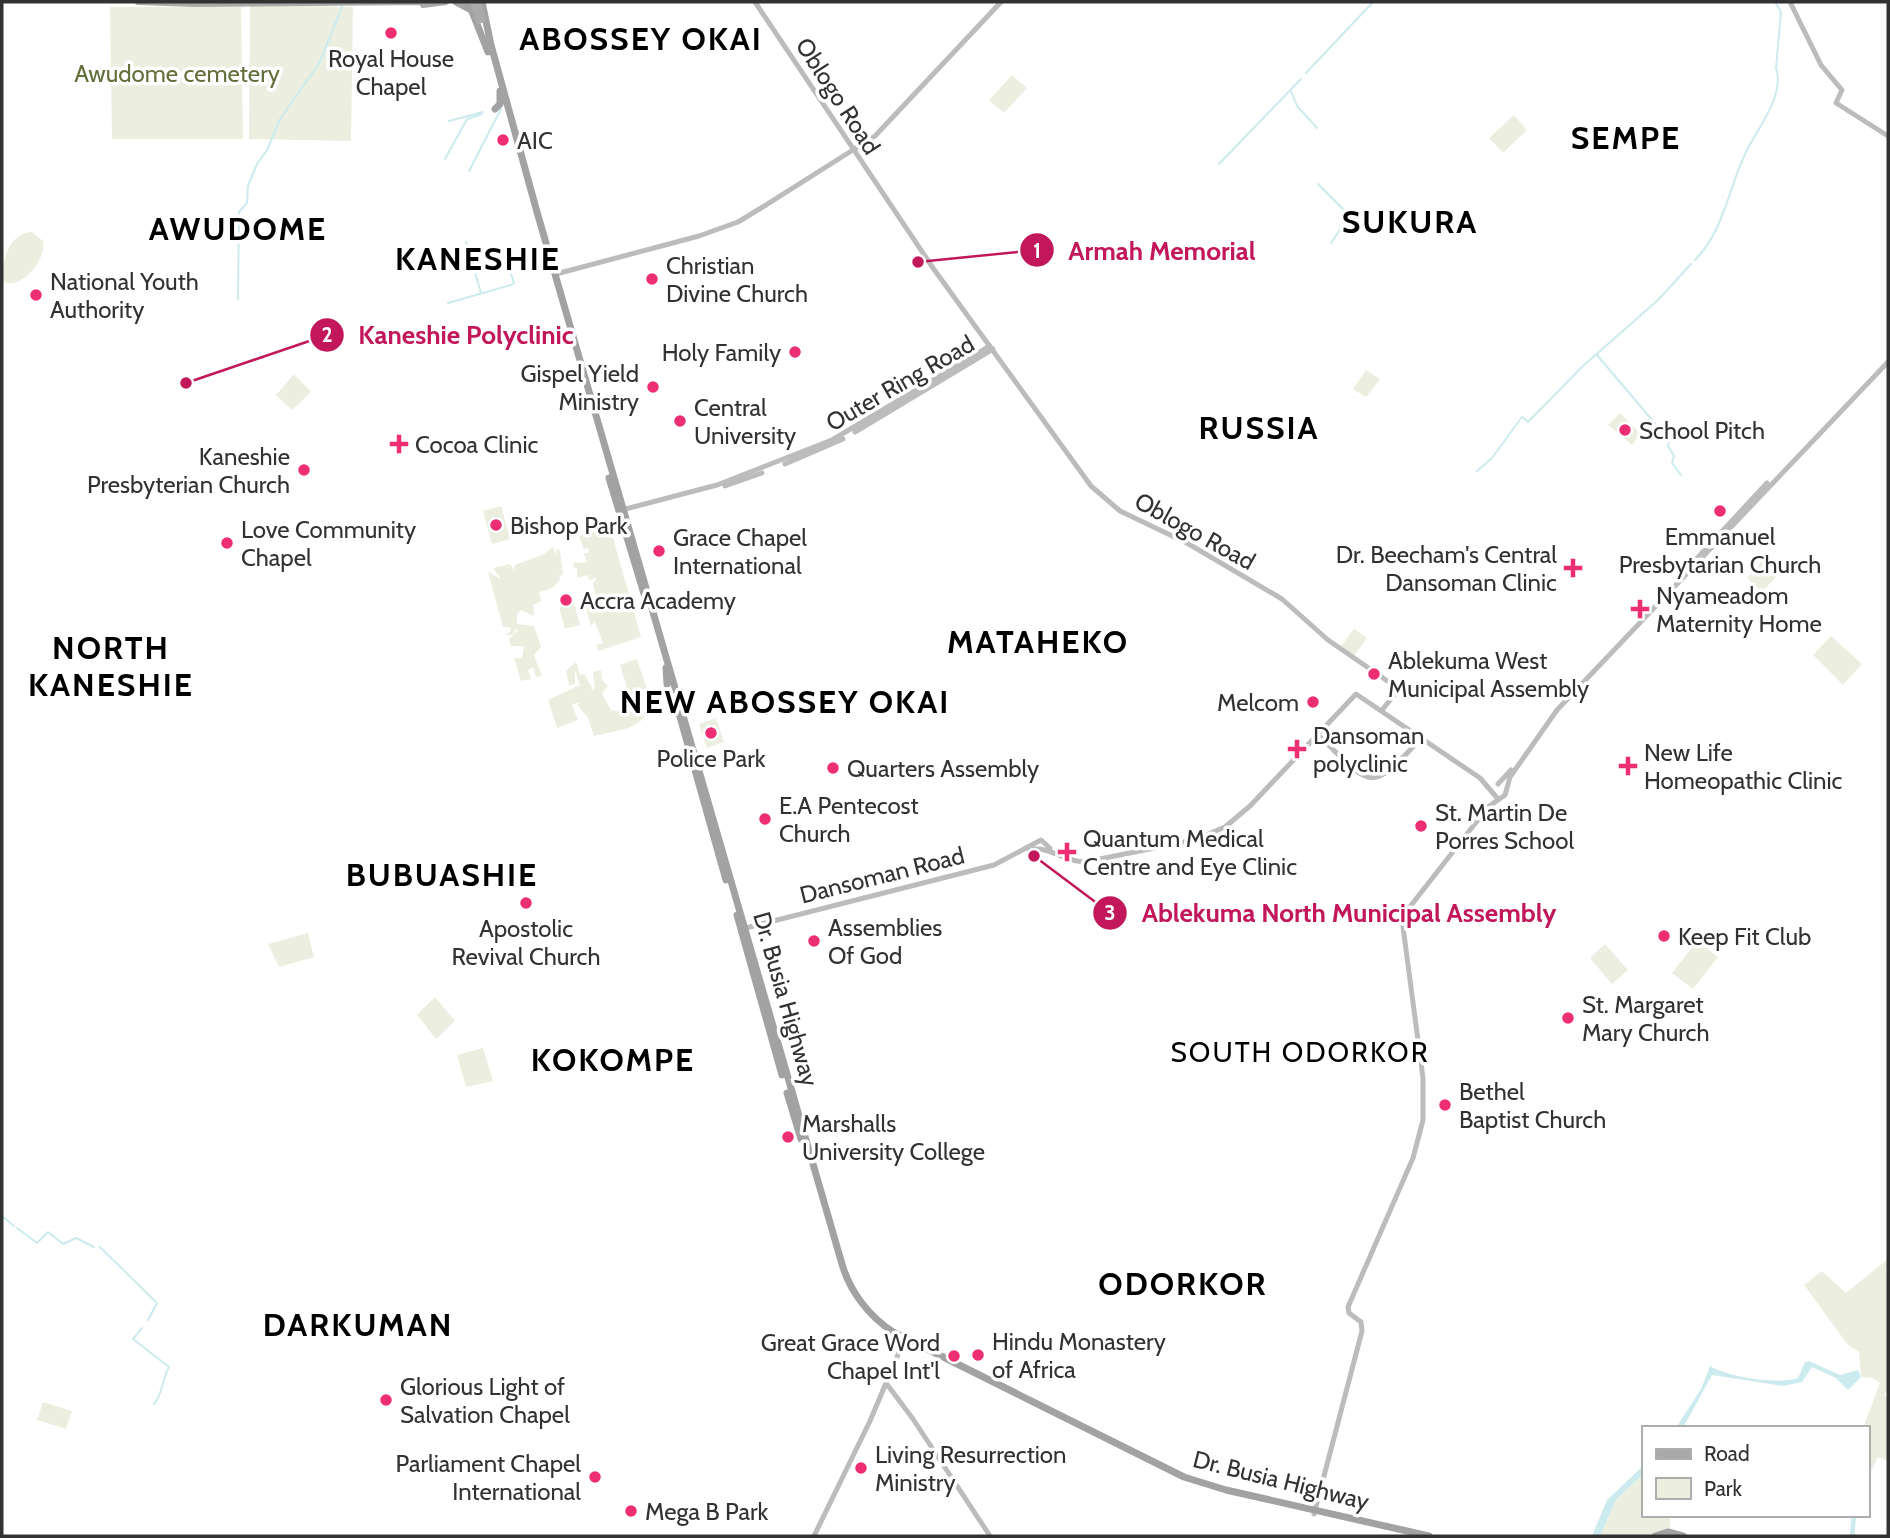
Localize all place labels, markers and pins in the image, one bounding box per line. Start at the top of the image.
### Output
marker: Royal House Chapel [383,25,399,41]
place label: Royal House Chapel [328,44,454,101]
place label: AIC [517,126,553,155]
marker: AIC [495,132,511,148]
callout: Armah Memorial [1020,227,1270,274]
place label: Christian Divine Church [666,251,808,308]
place label: National Youth Authority [50,267,199,324]
marker: Christian Divine Church [644,271,660,287]
marker: National Youth Authority [28,287,44,303]
callout: Kaneshie Polyclinic [310,311,588,358]
place label: Holy Family [662,338,781,367]
marker: Holy Family [787,344,803,360]
place label: Gispel Yield Ministry [521,359,639,416]
marker: Gispel Yield Ministry [645,379,661,395]
place label: Central University [694,393,796,450]
marker: Central University [672,413,688,429]
place label: School Pitch [1639,416,1765,445]
marker: School Pitch [1617,422,1633,438]
place label: Cocoa Clinic [415,430,539,459]
marker: Cocoa Clinic [389,434,409,454]
place label: Kaneshie Presbyterian Church [87,442,290,499]
marker: Kaneshie Presbyterian Church [296,462,312,478]
marker: Emmanuel Presbytarian Church [1712,503,1728,519]
place label: Bishop Park [510,511,628,540]
place label: Love Community Chapel [241,515,416,572]
marker: Bishop Park [488,517,504,533]
place label: Emmanuel Presbytarian Church [1619,522,1821,579]
place label: Grace Chapel International [673,523,807,580]
marker: Love Community Chapel [219,535,235,551]
place label: Dr. Beecham's Central Dansoman Clinic [1336,540,1557,597]
marker: Grace Chapel International [651,543,667,559]
marker: Dr. Beecham's Central Dansoman Clinic [1563,558,1583,578]
place label: Nyameadom Maternity Home [1656,581,1822,638]
place label: Accra Academy [580,586,736,615]
marker: Accra Academy [558,592,574,608]
marker: Nyameadom Maternity Home [1630,599,1650,619]
place label: Ablekuma West Municipal Assembly [1388,646,1589,703]
marker: Ablekuma West Municipal Assembly [1366,666,1382,682]
place label: Melcom [1217,688,1299,717]
marker: Melcom [1305,694,1321,710]
place label: Dansoman polyclinic [1313,721,1424,778]
marker: Police Park [703,725,719,741]
place label: New Life Homeopathic Clinic [1644,738,1843,795]
marker: Dansoman polyclinic [1287,739,1307,759]
place label: Police Park [656,744,766,773]
place label: Quarters Assembly [847,754,1039,783]
marker: New Life Homeopathic Clinic [1618,756,1638,776]
marker: Quarters Assembly [825,760,841,776]
place label: E.A Pentecost Church [779,791,919,848]
place label: St. Martin De Porres School [1435,798,1574,855]
marker: E.A Pentecost Church [757,811,773,827]
marker: St. Martin De Porres School [1413,818,1429,834]
place label: Quantum Medical Centre and Eye Clinic [1083,824,1297,881]
marker: Quantum Medical Centre and Eye Clinic [1057,842,1077,862]
callout: Ablekuma North Municipal Assembly [1093,890,1570,937]
marker: Apostolic Revival Church [518,895,534,911]
place label: Assemblies Of God [828,913,942,970]
place label: Apostolic Revival Church [452,914,600,971]
place label: Keep Fit Club [1678,922,1811,951]
marker: Keep Fit Club [1656,928,1672,944]
marker: Assemblies Of God [806,933,822,949]
place label: St. Margaret Mary Church [1582,990,1710,1047]
marker: St. Margaret Mary Church [1560,1010,1576,1026]
place label: Bethel Baptist Church [1459,1077,1606,1134]
marker: Bethel Baptist Church [1437,1097,1453,1113]
place label: Marshalls University College [802,1109,985,1166]
marker: Marshalls University College [780,1129,796,1145]
place label: Hindu Monastery of Africa [992,1327,1166,1384]
place label: Great Grace Word Chapel Int'l [761,1328,940,1385]
marker: Hindu Monastery of Africa [970,1347,986,1363]
marker: Great Grace Word Chapel Int'l [946,1348,962,1364]
place label: Glorious Light of Salvation Chapel [400,1372,570,1429]
marker: Glorious Light of Salvation Chapel [378,1392,394,1408]
place label: Living Resurrection Ministry [875,1440,1066,1497]
place label: Parliament Chapel International [396,1449,581,1506]
marker: Living Resurrection Ministry [853,1460,869,1476]
marker: Parliament Chapel International [587,1469,603,1485]
place label: Mega B Park [645,1497,769,1526]
marker: Mega B Park [623,1503,639,1519]

